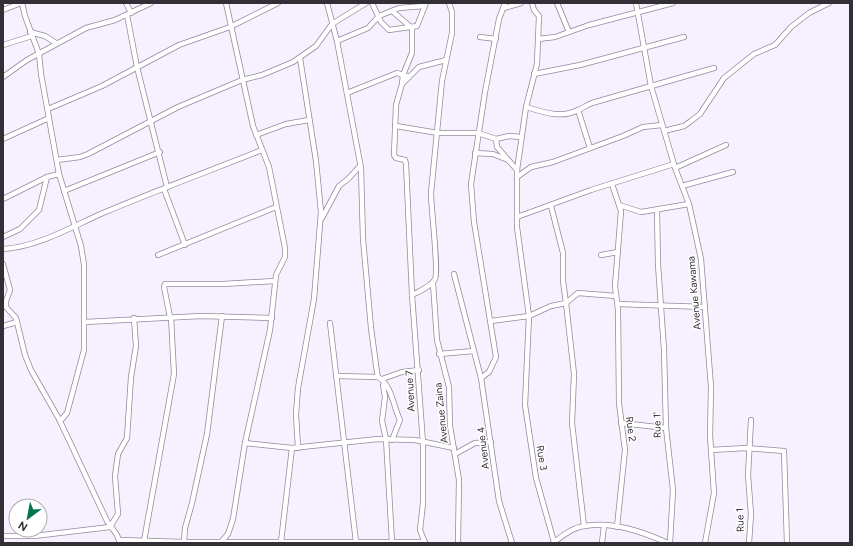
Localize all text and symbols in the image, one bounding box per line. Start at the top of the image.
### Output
street label: Avenue Kawama [684,256,704,330]
street label: Avenue 7 [402,369,418,412]
street label: Avenue Zaina [431,382,451,444]
street label: Rue 1' [650,412,664,438]
street label: Rue 2 [623,416,639,442]
street label: Avenue 4 [474,426,492,470]
street label: Rue 3 [534,445,550,471]
north arrow [8,498,48,538]
street label: Rue 1 [733,508,747,532]
text: N [16,518,30,534]

